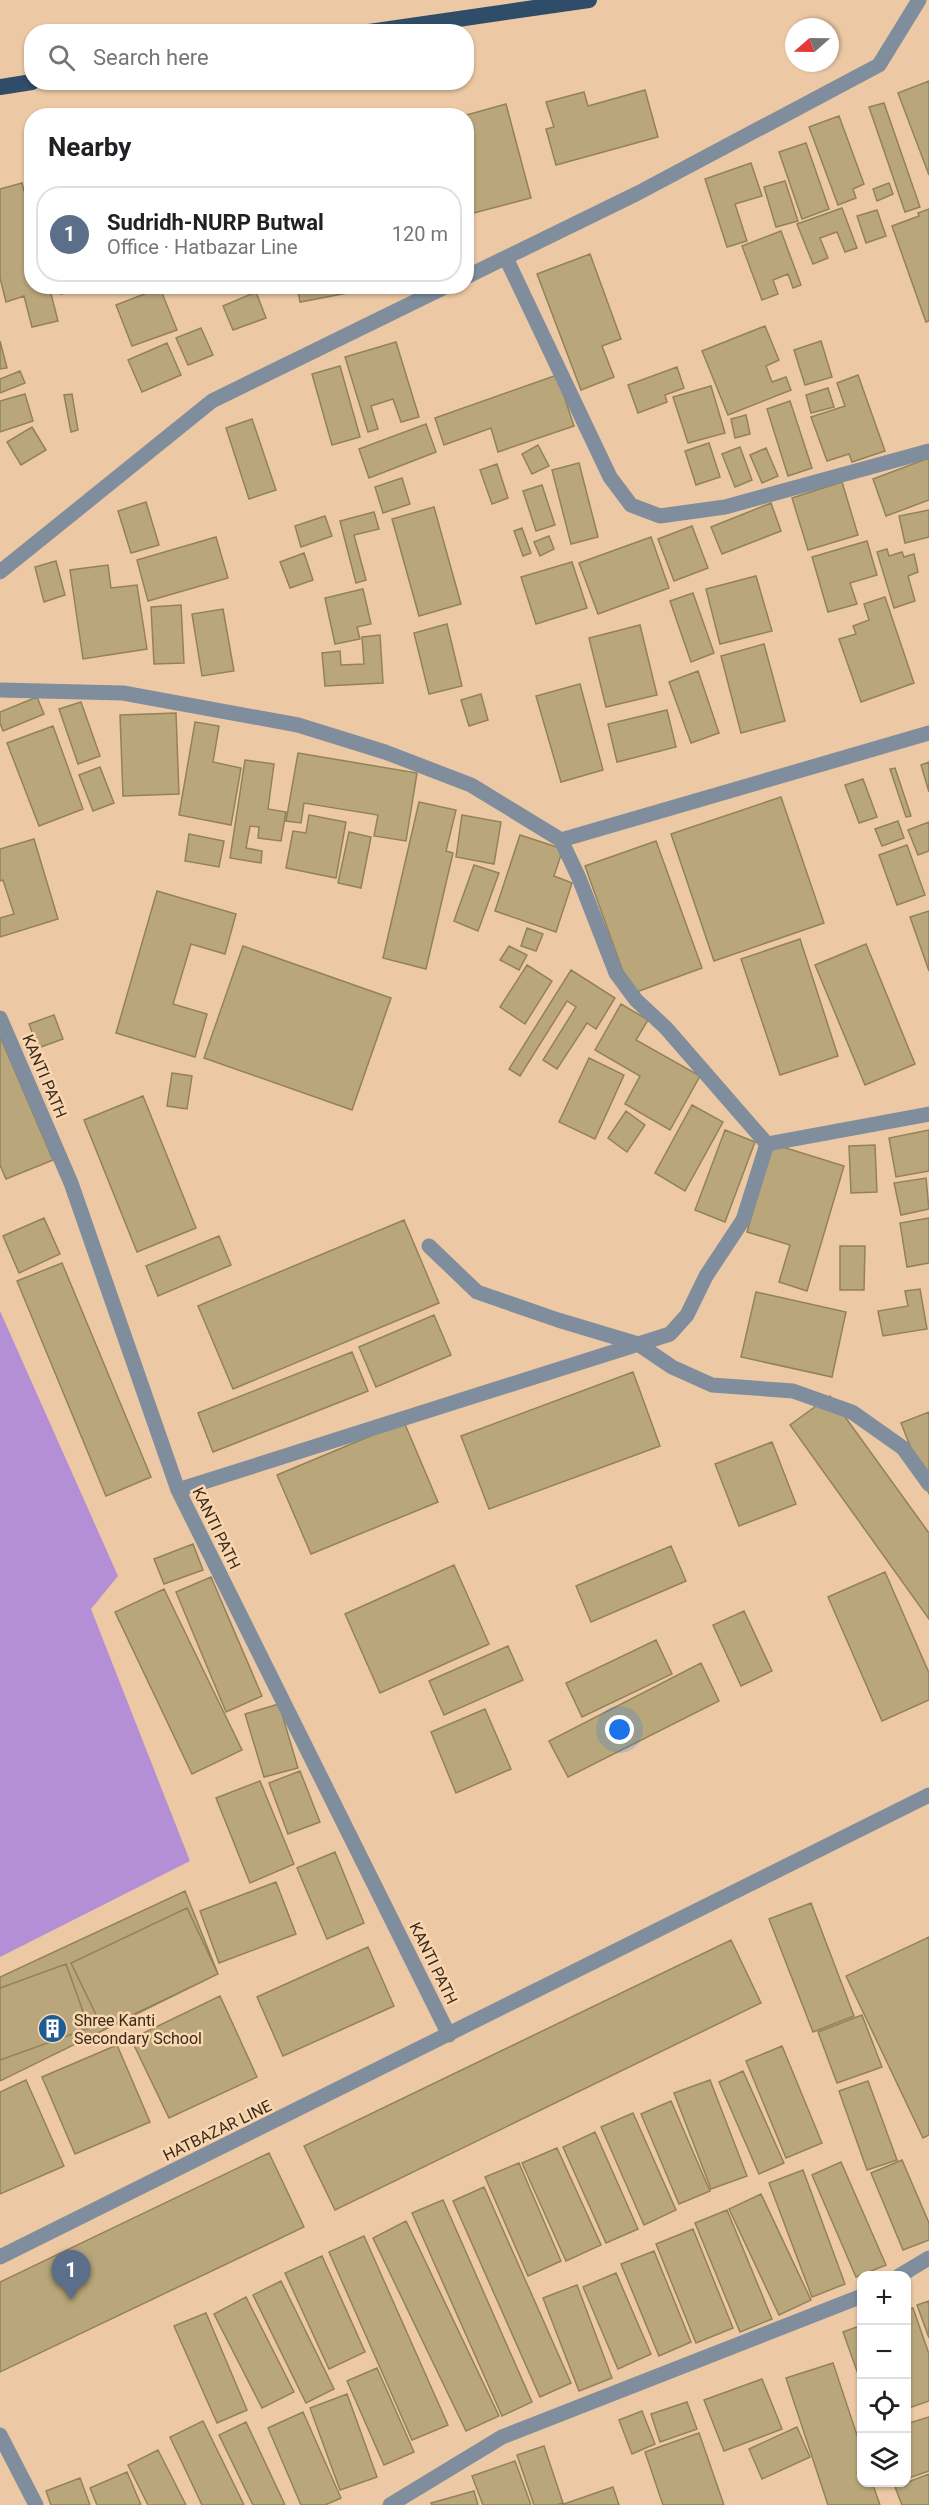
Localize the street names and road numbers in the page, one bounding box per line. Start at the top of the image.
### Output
street label: KANTI PATH [18,1032,71,1121]
street label: KANTI PATH [189,1484,245,1572]
street label: KANTI PATH [406,1919,462,2007]
street label: HATBAZAR LINE [160,2096,275,2165]

